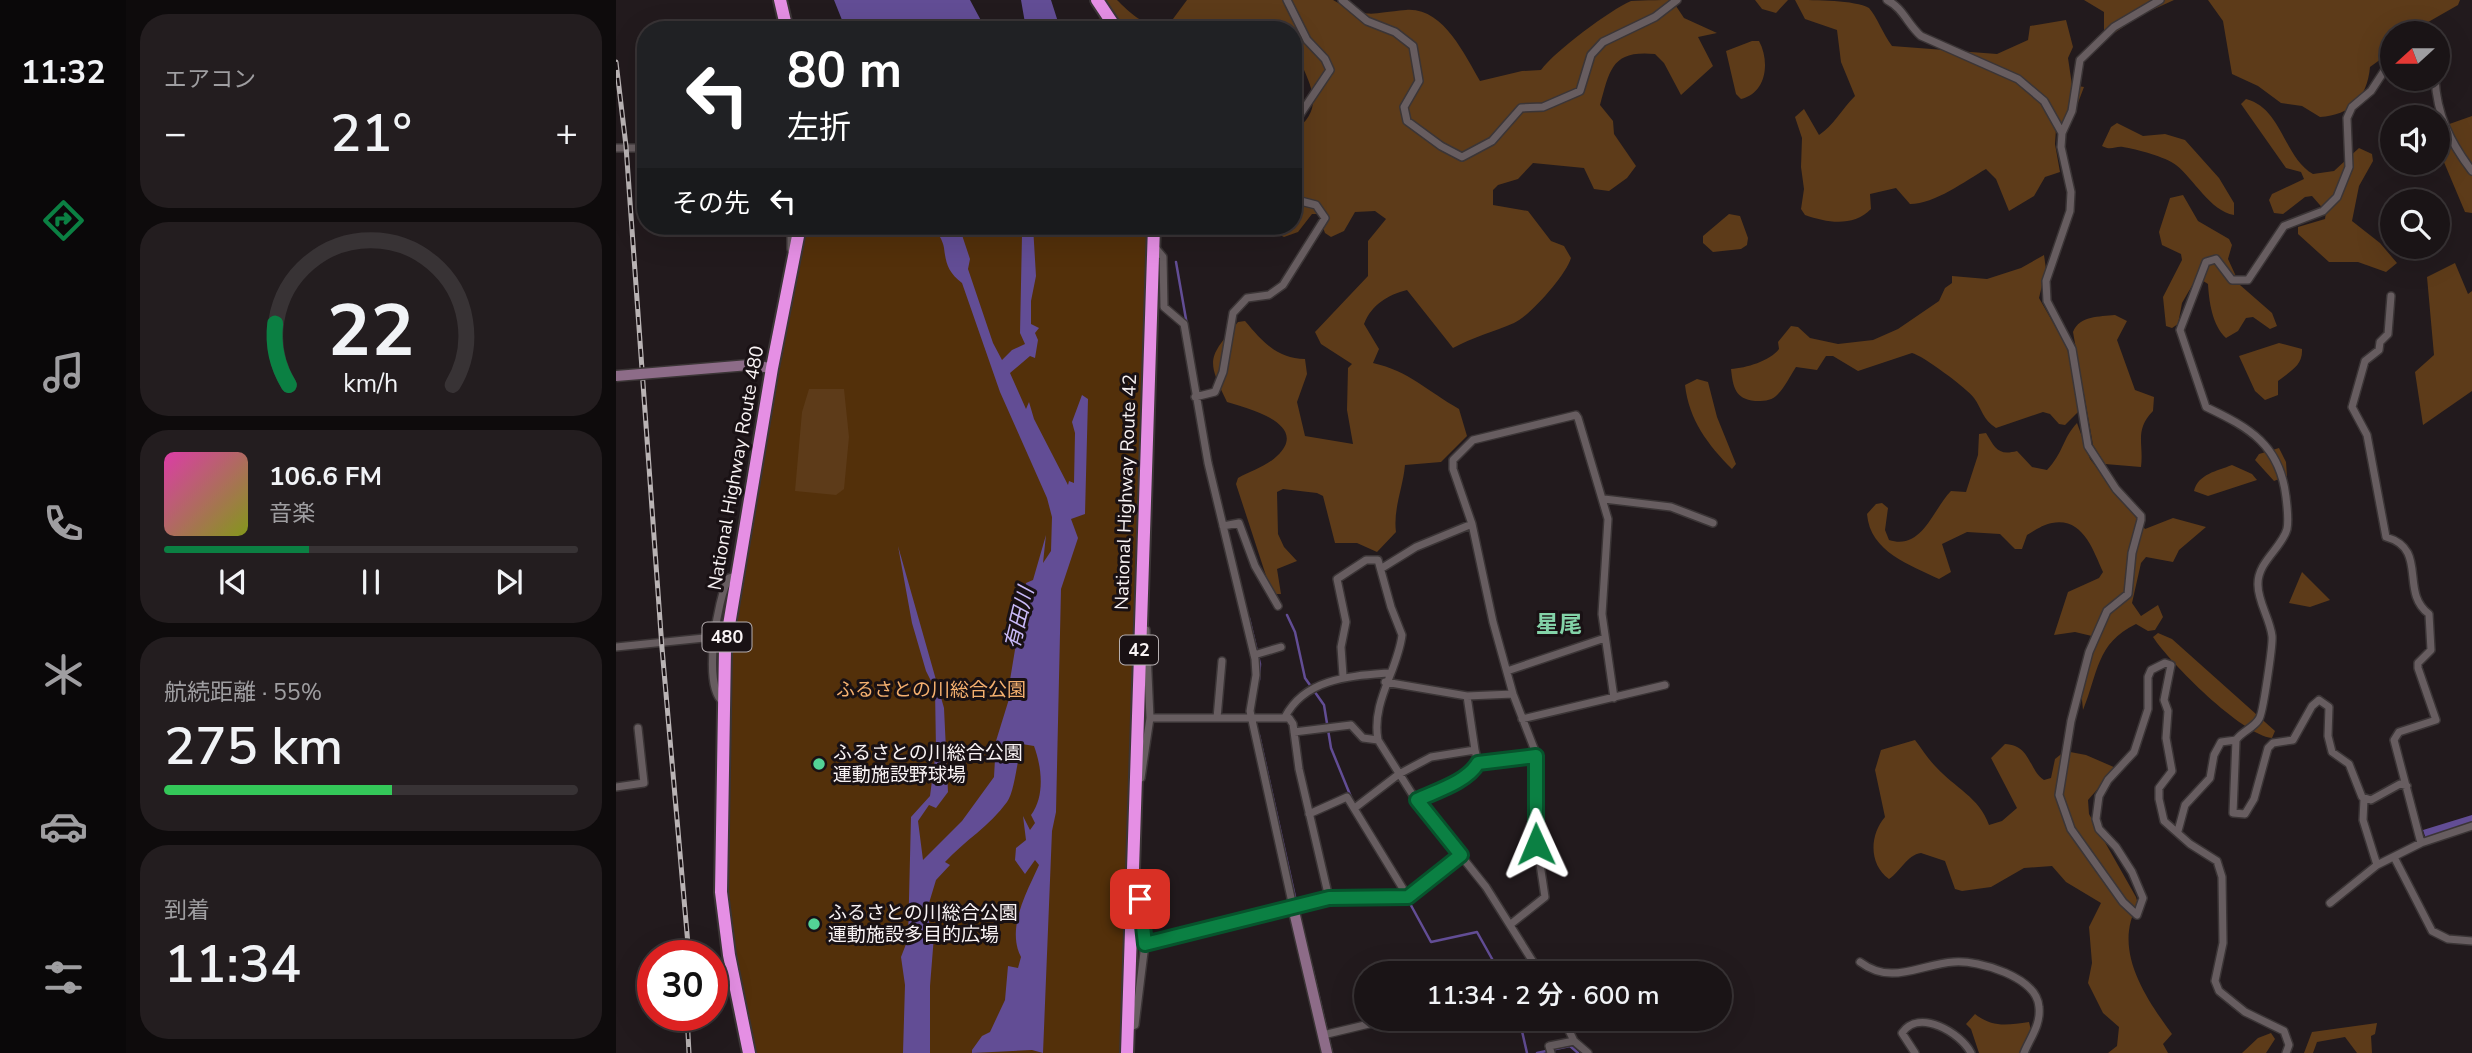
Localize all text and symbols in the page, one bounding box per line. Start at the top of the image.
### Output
north arrow [2380,21,2450,91]
map controls [2380,21,2450,259]
text: 80 m [787,37,902,104]
icon: left [672,49,763,140]
text: 11:32 [21,51,105,94]
text: エアコン [164,64,256,95]
text: 21° [330,98,412,169]
button: sound [2380,105,2450,175]
text: 左折 [787,106,851,149]
text: − [164,108,187,159]
text: + [555,108,578,159]
icon: left [764,182,802,220]
text: その先 [672,186,750,221]
button: search [2380,189,2450,259]
icon: directions [39,196,88,245]
text: 22 [327,281,415,381]
street label: National Highway Route 480 [702,344,770,592]
icon: music [39,348,88,397]
text: km/h [343,366,399,400]
street label: National Highway Route 42 [1109,373,1143,611]
text: 106.6 FM [269,459,382,494]
text: 音楽 [269,498,315,529]
icon: phone [39,499,88,548]
icon: previous [214,563,252,601]
icon: pause [352,563,390,601]
icon: next [490,563,528,601]
water label: 有田川 [998,582,1041,652]
district label: 星尾 [1536,609,1582,640]
road number: 480 [702,622,752,652]
road number: 42 [1120,636,1158,664]
icon: climate [39,650,88,699]
text: 航続距離 · 55% [164,677,322,708]
park label: ふるさとの川総合公園 [836,677,1026,703]
text: 275 km [164,711,343,782]
place label: ふるさとの川総合公園 運動施設野球場 [833,740,1023,788]
marker: ふるさとの川総合公園 運動施設野球場 [811,756,827,772]
icon: car [39,802,88,851]
position arrow [1499,807,1573,881]
pin [1110,869,1170,929]
icon: arrive [1121,880,1159,918]
text: 到着 [164,895,210,926]
place label: ふるさとの川総合公園 運動施設多目的広場 [828,900,1018,948]
marker: ふるさとの川総合公園 運動施設多目的広場 [806,916,822,932]
text: 11:34 [164,929,301,1000]
speed limit sign: 30 [637,940,728,1031]
icon: filters [39,953,88,1002]
text: 11:34 · 2 分 · 600 m [1427,978,1659,1013]

